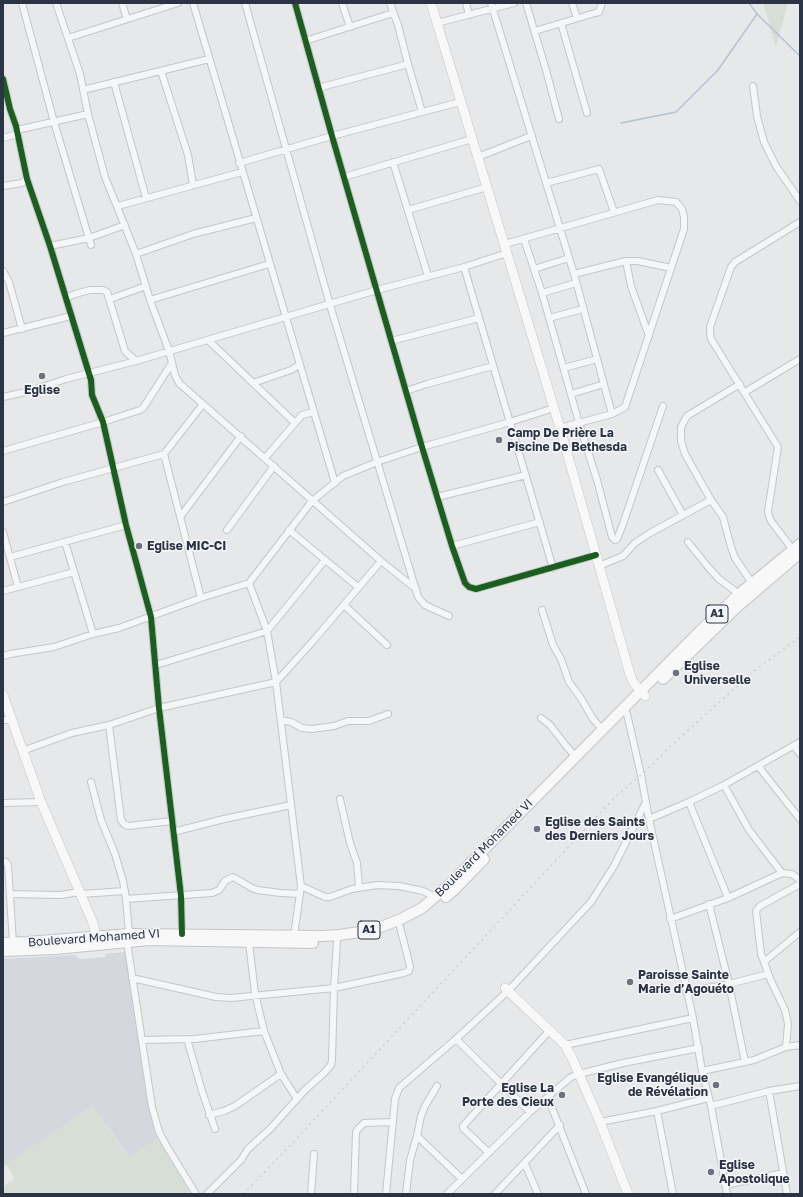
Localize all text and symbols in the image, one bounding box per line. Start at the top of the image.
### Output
marker: Eglise [37,371,47,381]
place label: Eglise [24,383,60,397]
place label: Camp De Prière La Piscine De Bethesda [507,426,627,454]
marker: Camp De Prière La Piscine De Bethesda [494,435,504,445]
place label: Eglise MIC-CI [147,539,226,553]
marker: Eglise MIC-CI [134,541,144,551]
road number: A1 [706,605,728,623]
place label: Eglise Universelle [684,659,751,687]
marker: Eglise Universelle [671,668,681,678]
street label: Boulevard Mohamed VI [432,796,536,900]
place label: Eglise des Saints des Derniers Jours [545,815,654,843]
marker: Eglise des Saints des Derniers Jours [532,824,542,834]
road number: A1 [358,921,380,939]
street label: Boulevard Mohamed VI [27,926,161,950]
place label: Paroisse Sainte Marie d’Agouéto [638,968,734,996]
marker: Paroisse Sainte Marie d’Agouéto [625,977,635,987]
place label: Eglise Evangélique de Révélation [597,1071,708,1099]
marker: Eglise Evangélique de Révélation [711,1080,721,1090]
place label: Eglise La Porte des Cieux [462,1081,554,1109]
marker: Eglise La Porte des Cieux [557,1090,567,1100]
place label: Eglise Apostolique [719,1158,790,1186]
marker: Eglise Apostolique [706,1167,716,1177]

